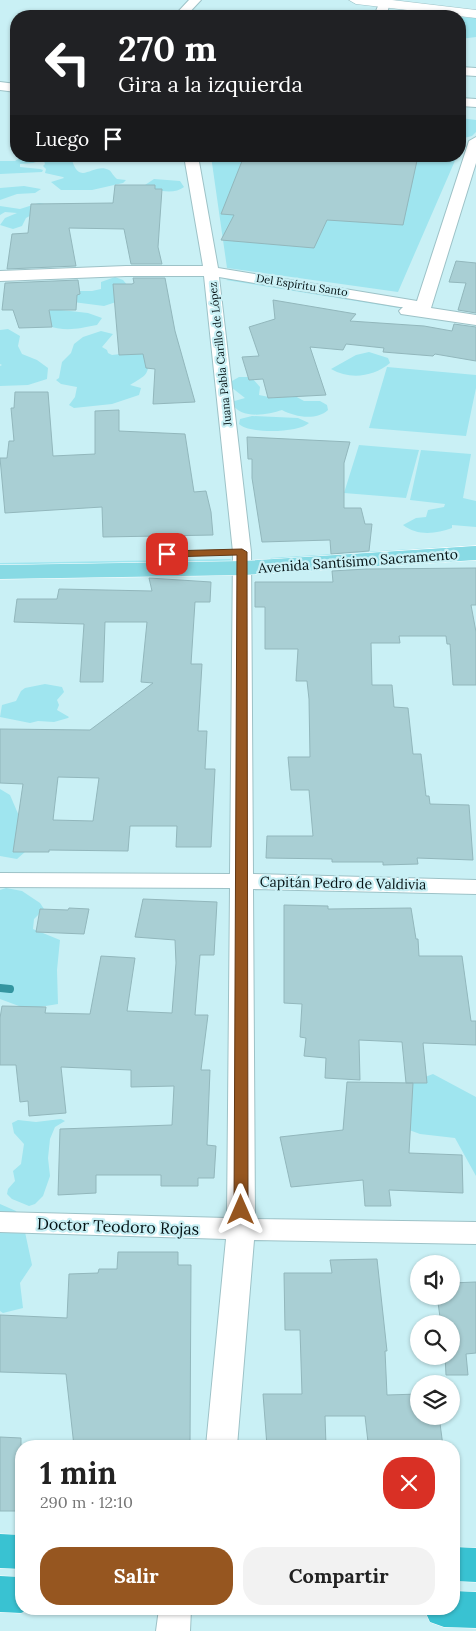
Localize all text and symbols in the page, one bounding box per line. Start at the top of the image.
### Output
text: 270 m [118,26,217,71]
icon: left [35,30,100,95]
text: Gira a la izquierda [118,70,303,98]
icon: arrive [99,125,127,153]
text: Luego [35,127,89,151]
street label: Del Espíritu Santo [255,271,349,299]
street label: Juana Pabla Carillo de López [205,281,235,428]
pin [146,533,188,575]
icon: arrive [153,540,181,568]
street label: Avenida Santísimo Sacramento [256,545,459,577]
street label: Capitán Pedro de Valdivia [260,873,426,893]
position arrow [214,1183,266,1235]
street label: Doctor Teodoro Rojas [37,1213,199,1239]
map controls [410,1255,460,1425]
button: sound [410,1255,460,1305]
button: search [410,1315,460,1365]
button: layers [410,1375,460,1425]
text: 1 min [40,1454,117,1492]
button: close [383,1457,435,1509]
text: 290 m · 12:10 [40,1492,133,1512]
button: Salir [40,1547,233,1605]
button: Compartir [243,1547,435,1605]

